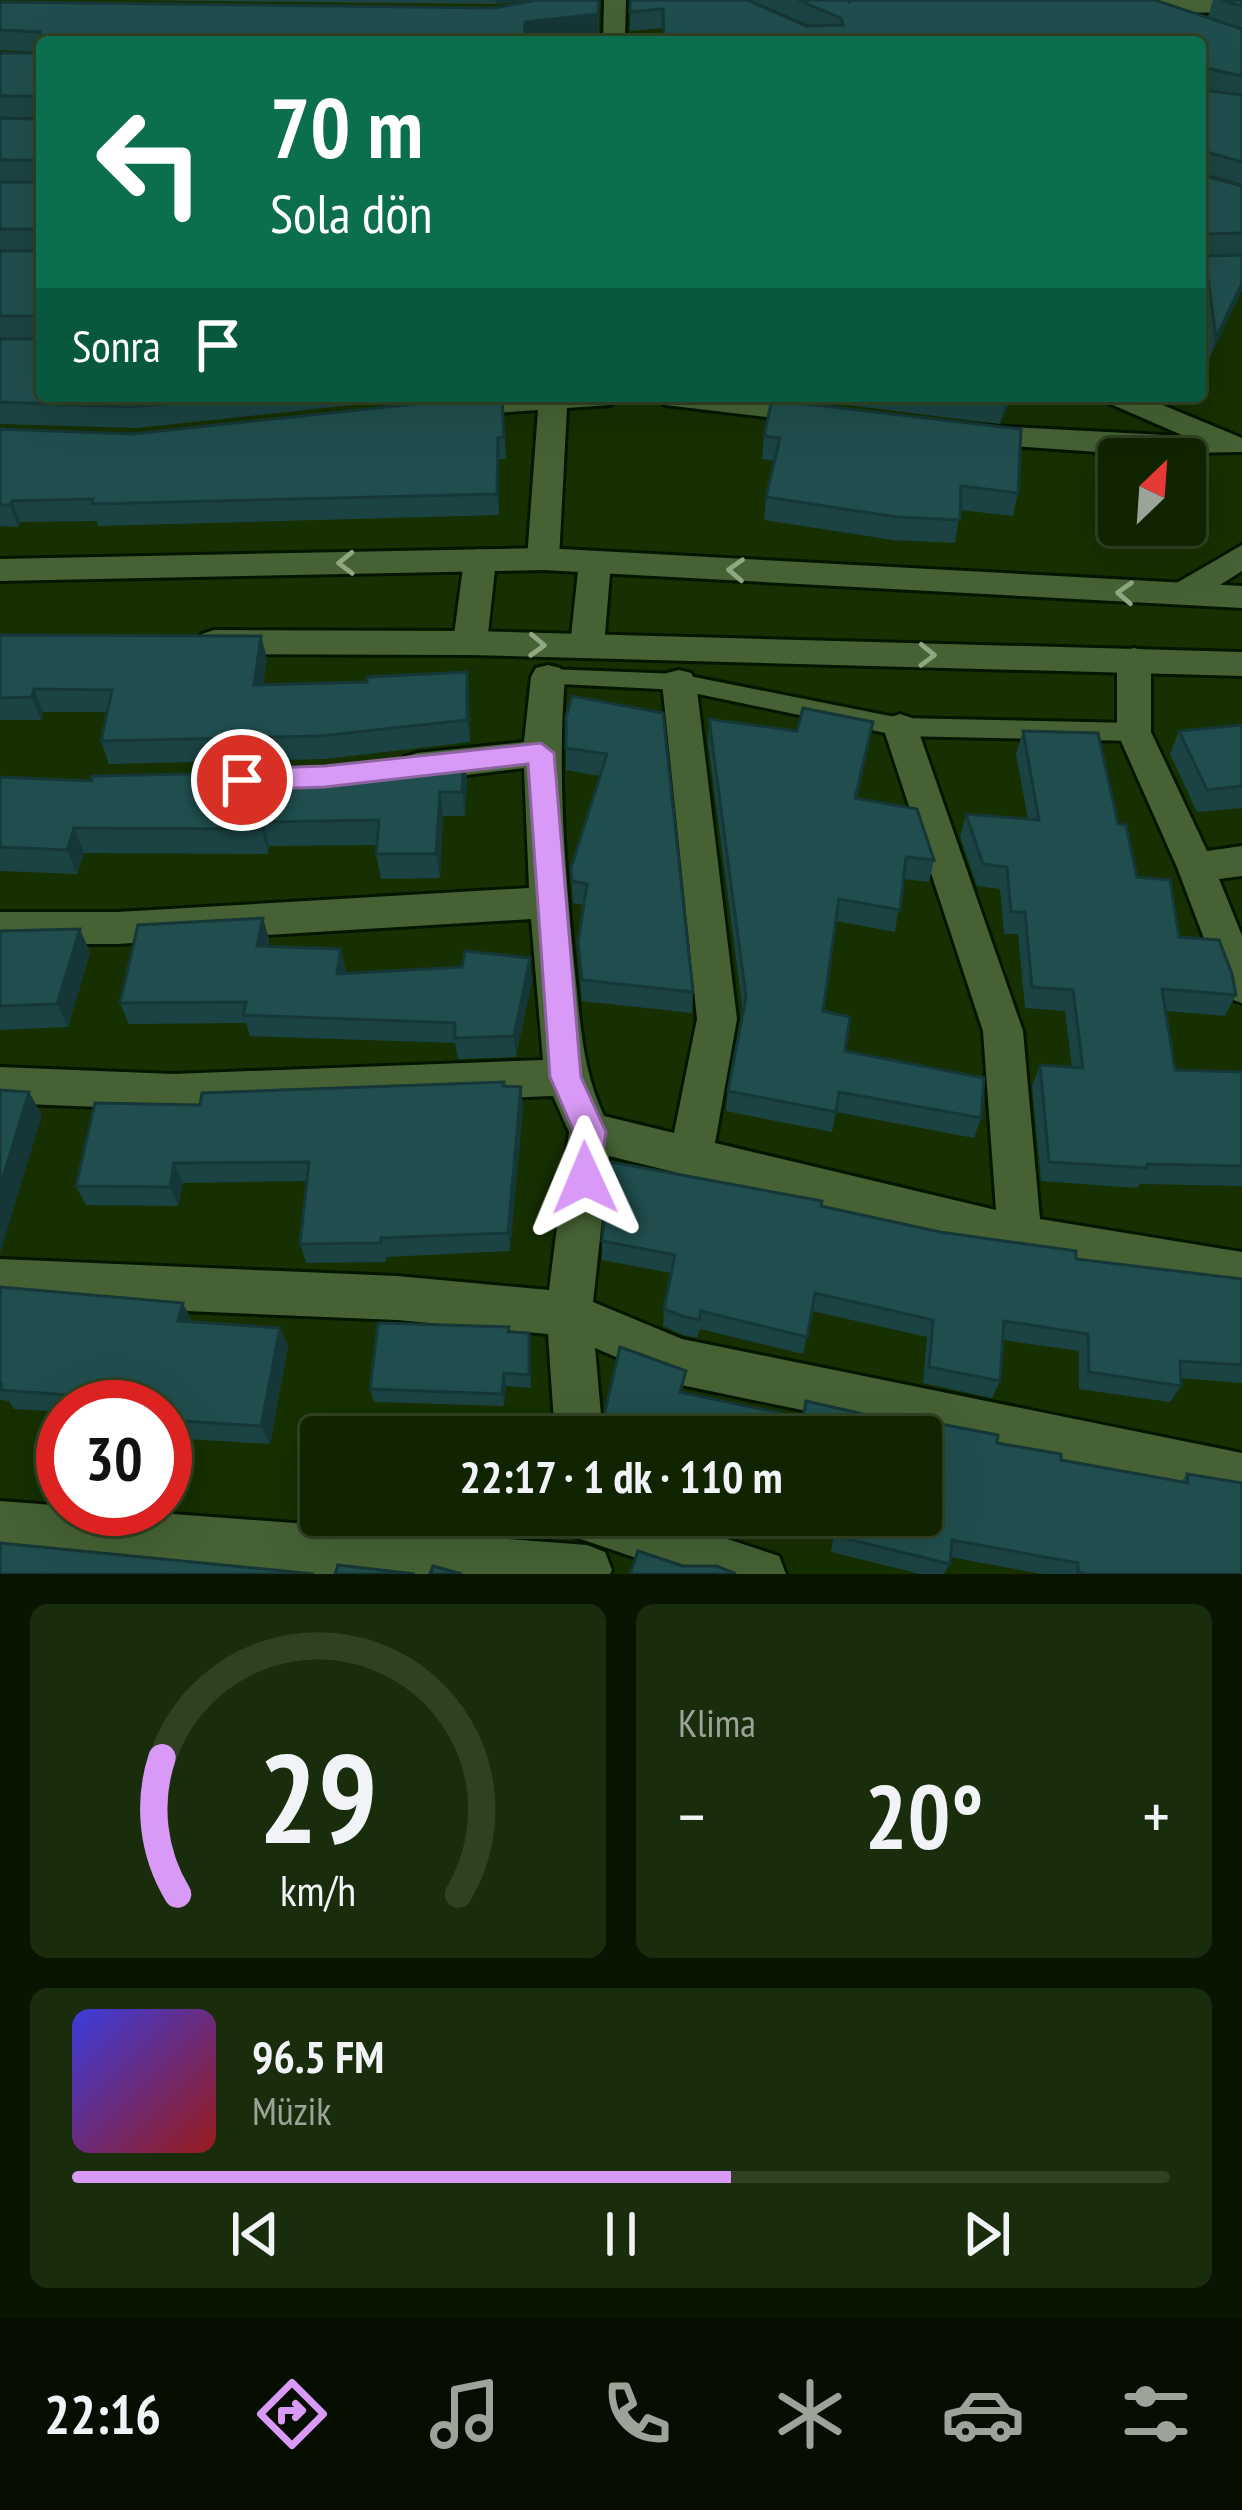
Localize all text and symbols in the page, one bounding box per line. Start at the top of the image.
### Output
text: 70 m [270,72,423,181]
icon: left [72,84,228,240]
text: Sola dön [270,178,433,248]
icon: arrive [185,312,251,378]
text: Sonra [72,316,161,374]
north arrow [1098,438,1206,546]
map controls [1098,438,1206,546]
one-way arrow [336,549,355,575]
one-way arrow [726,557,745,583]
one-way arrow [1115,580,1134,606]
one-way arrow [528,631,547,657]
one-way arrow [918,641,937,667]
pin [191,729,293,831]
icon: arrive [209,747,275,813]
position arrow [522,1115,648,1241]
speed limit sign: 30 [36,1380,192,1536]
text: 22:17 · 1 dk · 110 m [459,1447,783,1505]
text: Klima [678,1697,756,1748]
text: 29 [258,1716,378,1877]
text: 20° [865,1757,983,1874]
text: − [678,1773,705,1858]
text: + [1143,1773,1170,1858]
text: km/h [280,1862,356,1918]
text: 96.5 FM [252,2027,384,2085]
text: Müzik [252,2085,331,2136]
icon: previous [222,2201,288,2267]
icon: pause [588,2201,654,2267]
icon: next [954,2201,1020,2267]
icon: directions [250,2372,334,2456]
icon: music [423,2372,507,2456]
icon: phone [595,2372,679,2456]
icon: climate [768,2372,852,2456]
icon: car [941,2372,1025,2456]
icon: filters [1114,2372,1198,2456]
text: 22:16 [44,2379,161,2449]

